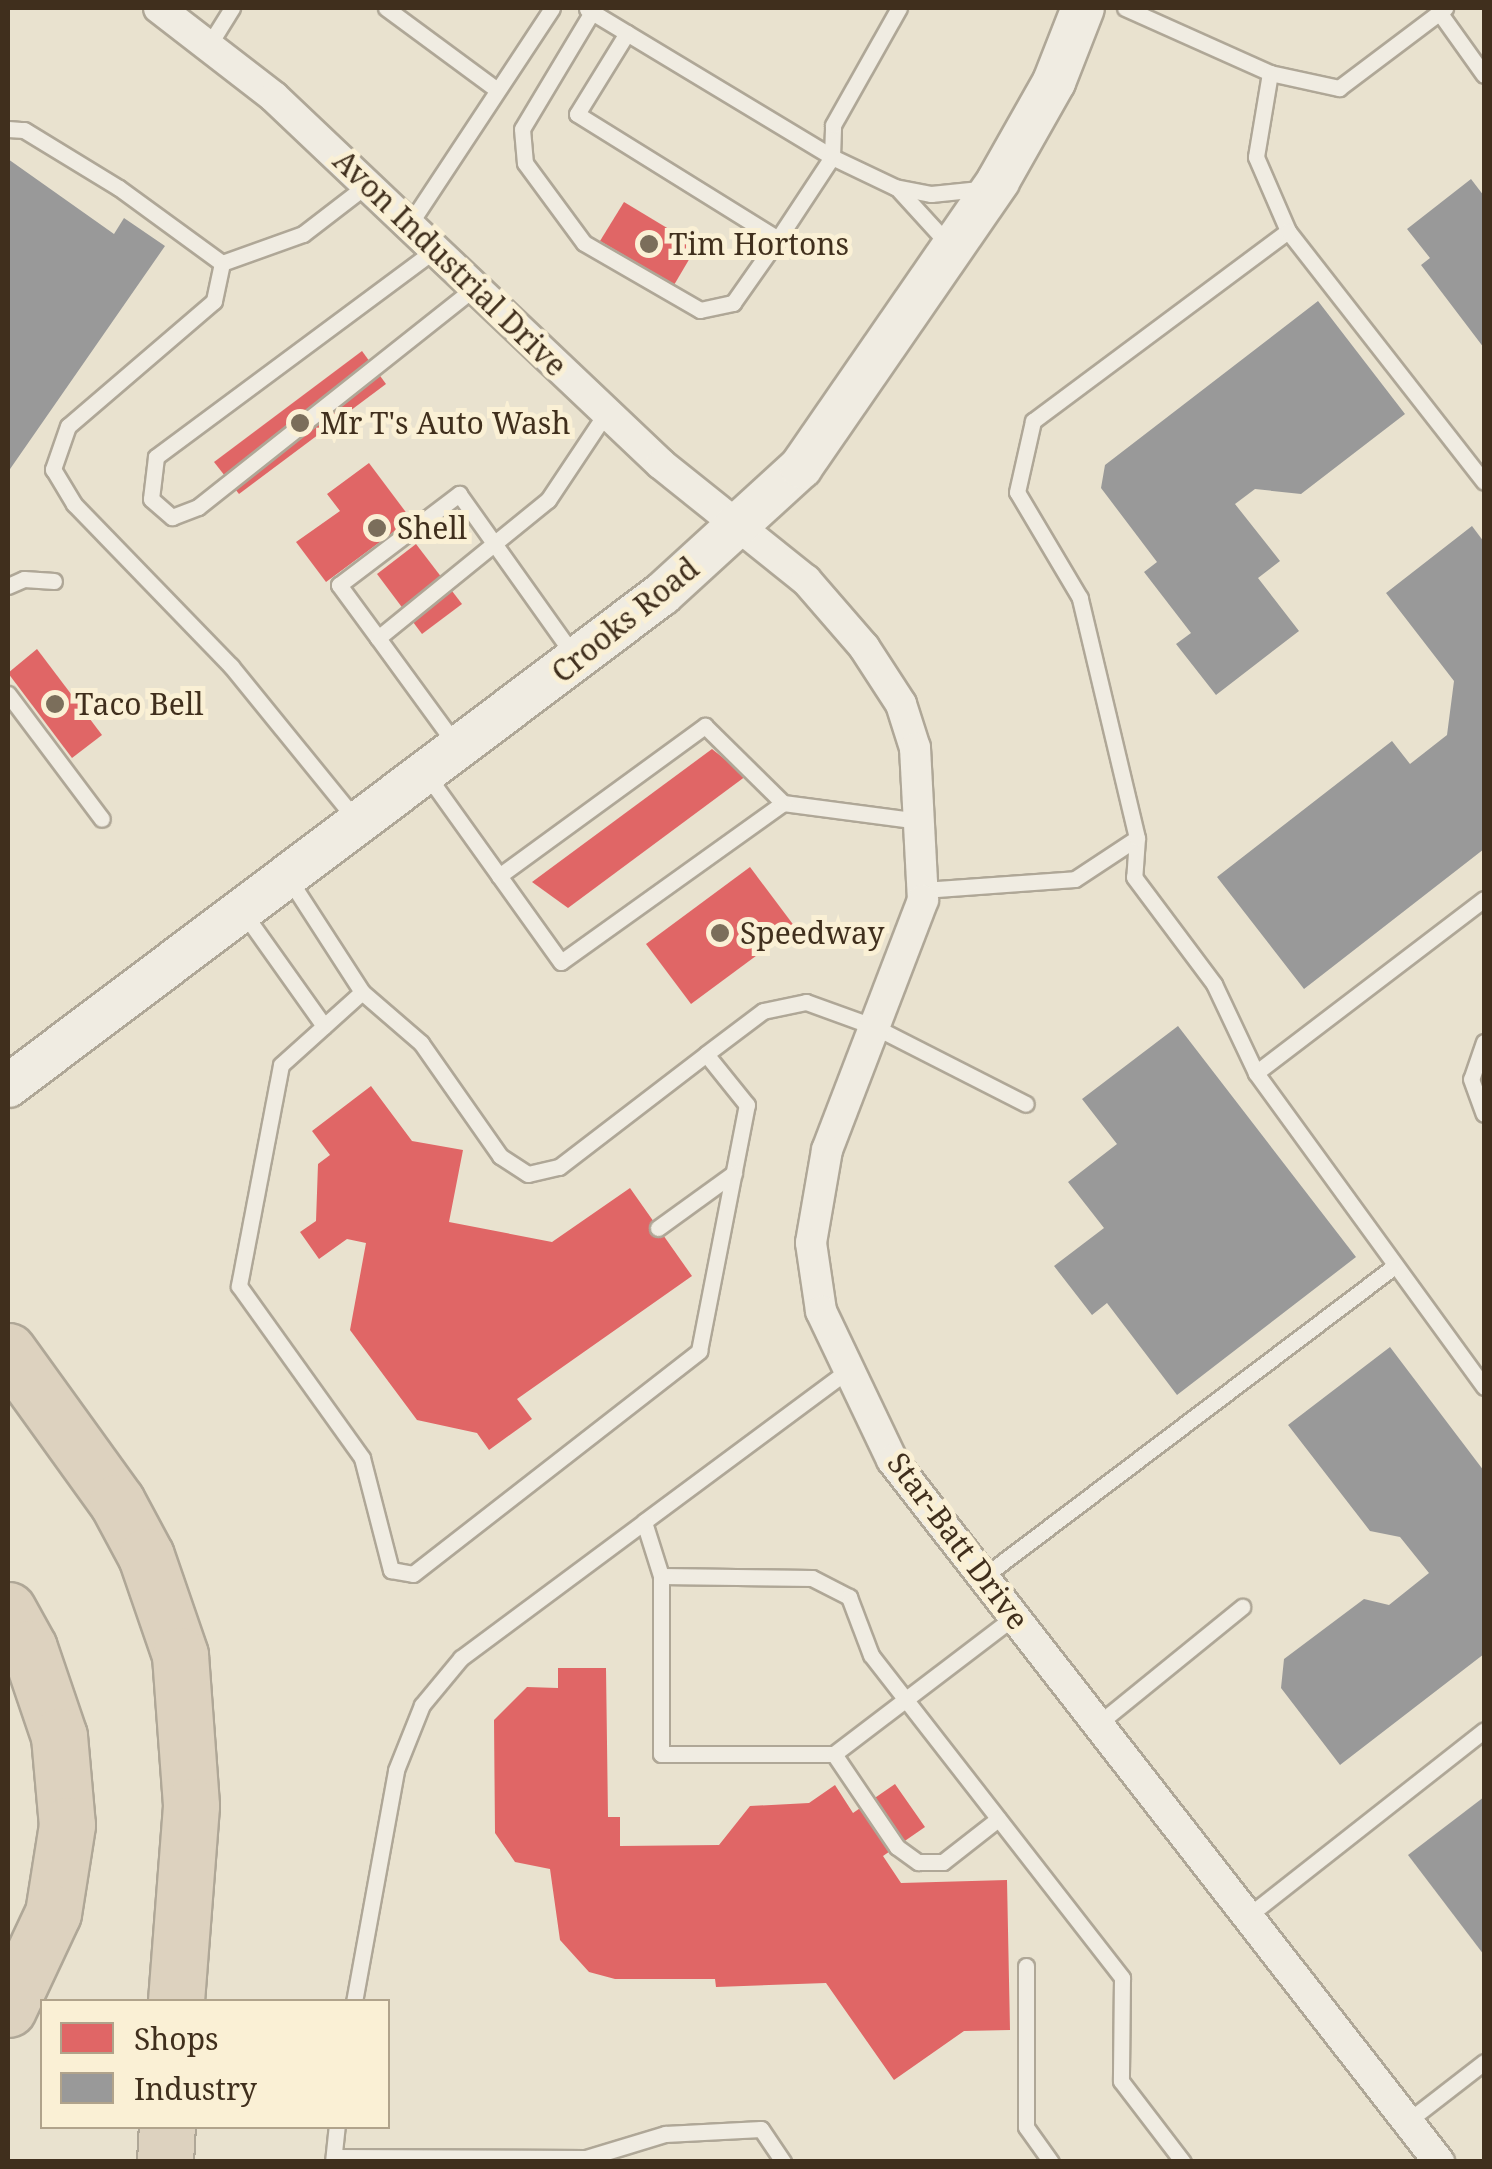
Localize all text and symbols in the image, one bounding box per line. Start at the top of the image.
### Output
street label: Avon Industrial Drive [326,142,574,384]
place label: Tim Hortons [669,226,849,262]
marker: Tim Hortons [638,233,660,255]
place label: Mr T's Auto Wash [320,405,570,441]
marker: Mr T's Auto Wash [289,412,311,434]
place label: Shell [397,510,467,546]
marker: Shell [366,517,388,539]
street label: Crooks Road [544,550,706,690]
place label: Taco Bell [75,686,204,722]
marker: Taco Bell [44,693,66,715]
place label: Speedway [740,915,884,951]
marker: Speedway [709,922,731,944]
street label: Star-Batt Drive [880,1446,1036,1636]
legend [40,1999,390,2129]
text: Shops [134,2018,219,2059]
text: Industry [134,2068,257,2109]

